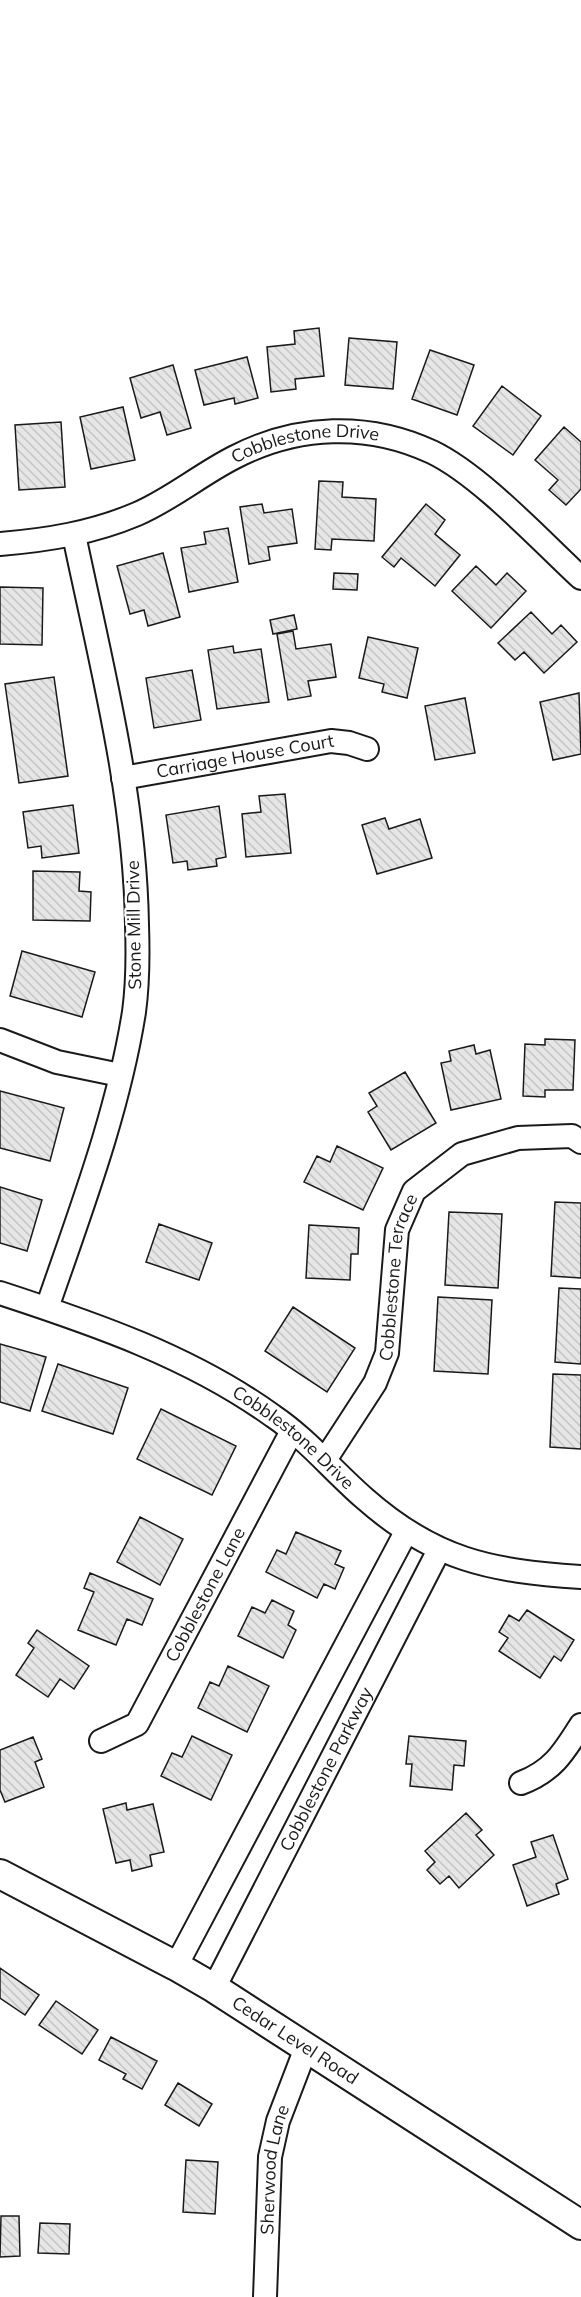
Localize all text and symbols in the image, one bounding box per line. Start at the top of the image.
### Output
street label: Cobblestone Drive [227,419,381,468]
street label: Carriage House Court [154,729,336,783]
street label: Stone Mill Drive [121,860,146,990]
street label: Cobblestone Terrace [373,1190,422,1365]
street label: Cobblestone Drive [228,1380,359,1494]
street label: Cobblestone Lane [160,1523,250,1666]
street label: Cobblestone Parkway [274,1683,378,1855]
street label: Cedar Level Road [228,1991,363,2089]
street label: Sherwood Lane [255,2101,294,2235]

